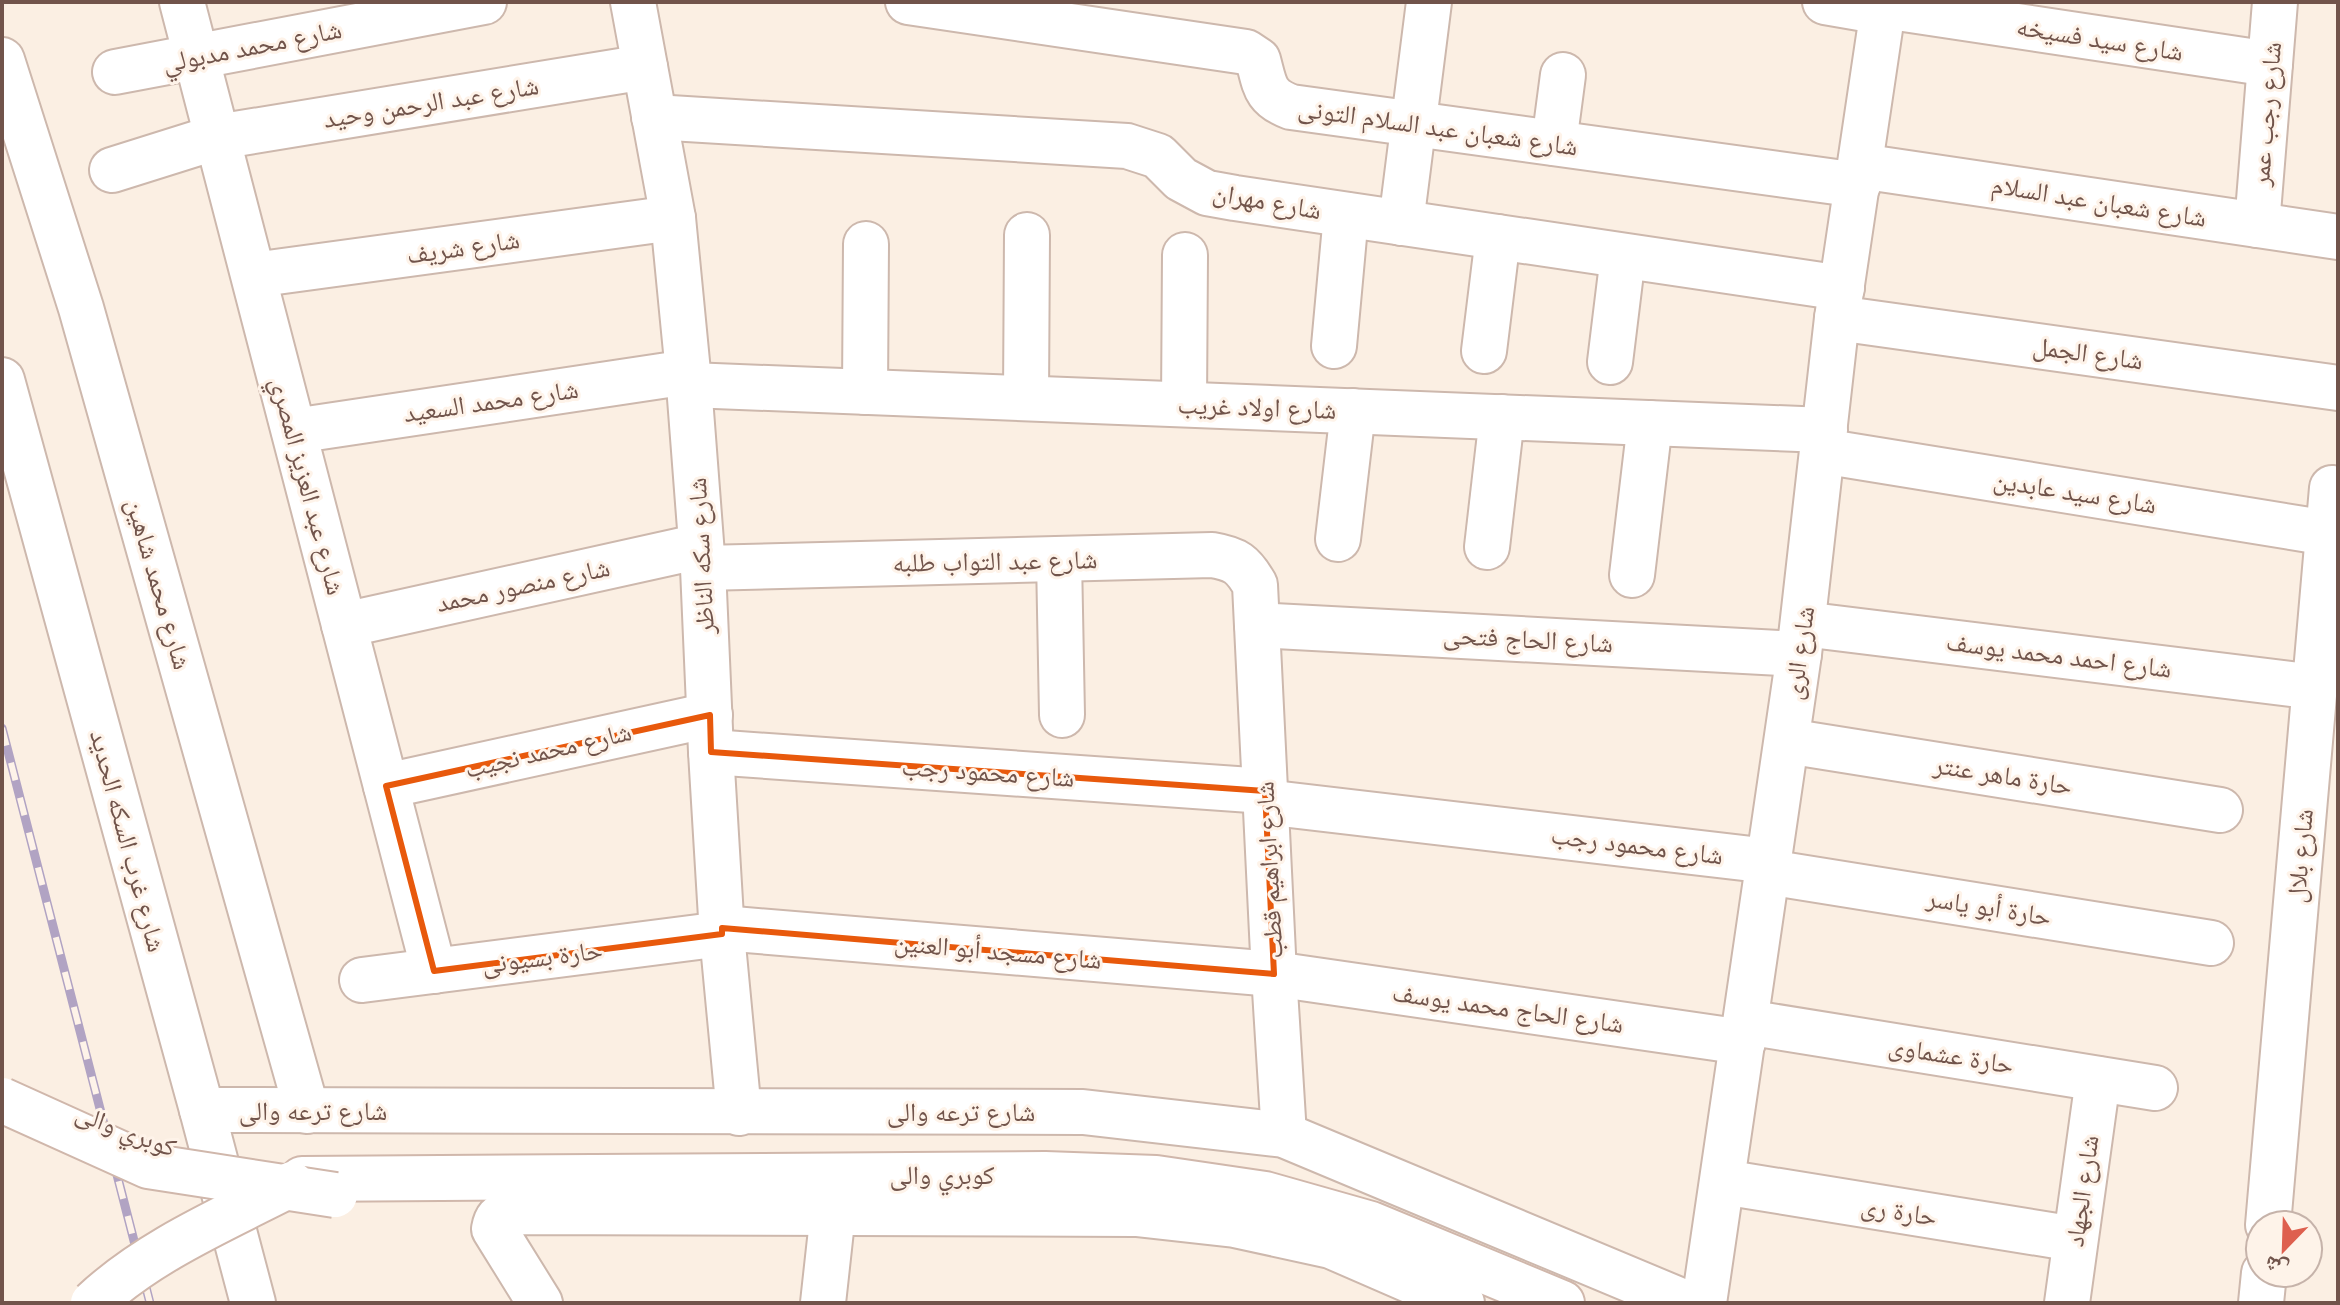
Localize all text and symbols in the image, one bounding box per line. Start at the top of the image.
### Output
street label: شارع سيد فسيخه [2014,11,2185,68]
street label: شارع محمد مدبولي [160,14,345,84]
street label: شارع رجب عمر [2245,41,2288,189]
street label: شارع عبد الرحمن وحيد [321,70,541,135]
street label: شارع شعبان عبد السلام التونى [1296,93,1580,164]
street label: شارع شعبان عبد السلام [1989,169,2209,236]
street label: شارع مهران [1210,177,1324,226]
street label: شارع شريف [405,224,522,271]
street label: شارع الجمل [2031,330,2145,377]
street label: شارع عبد العزيز المصري [259,374,351,600]
street label: شارع محمد السعيد [402,374,581,429]
street label: شارع اولاد غريب [1177,389,1337,426]
street label: شارع سيد عابدين [1991,464,2159,521]
street label: شارع سكه الناظر [682,477,721,636]
street label: شارع محمد شاهين [119,495,198,673]
street label: شارع عبد التواب طلبه [892,544,1098,579]
street label: شارع منصور محمد [433,552,613,619]
street label: شارع الرى [1778,604,1821,702]
street label: شارع الحاج فتحى [1442,620,1614,659]
street label: شارع احمد محمد يوسف [1945,626,2173,685]
street label: شارع محمد نجيب [462,716,634,785]
street label: شارع غرب السكه الحديد [83,727,172,955]
street label: حارة ماهر عنتر [1931,749,2074,801]
street label: شارع محمود رجب [900,751,1076,794]
street label: شارع ابراهيم قطب [1249,780,1291,959]
street label: شارع بلال [2281,808,2320,904]
street label: شارع محمود رجب [1549,820,1725,871]
street label: حارة أبو ياسر [1924,882,2053,932]
street label: شارع مسجد أبو العنين [893,926,1103,976]
street label: حارة بسيونى [480,935,604,980]
street label: شارع الحاج محمد يوسف [1390,977,1626,1040]
street label: حارة عشماوى [1886,1030,2016,1081]
street label: شارع ترعه والى [239,1096,387,1127]
street label: كوبري والى [70,1097,181,1168]
street label: شارع ترعه والى [887,1097,1035,1128]
street label: شارع الجهاد [2059,1133,2106,1249]
street label: كوبري والى [889,1160,995,1196]
street label: حارة رى [1859,1190,1939,1233]
north arrow [2244,1209,2324,1289]
text: ش [2260,1250,2292,1284]

